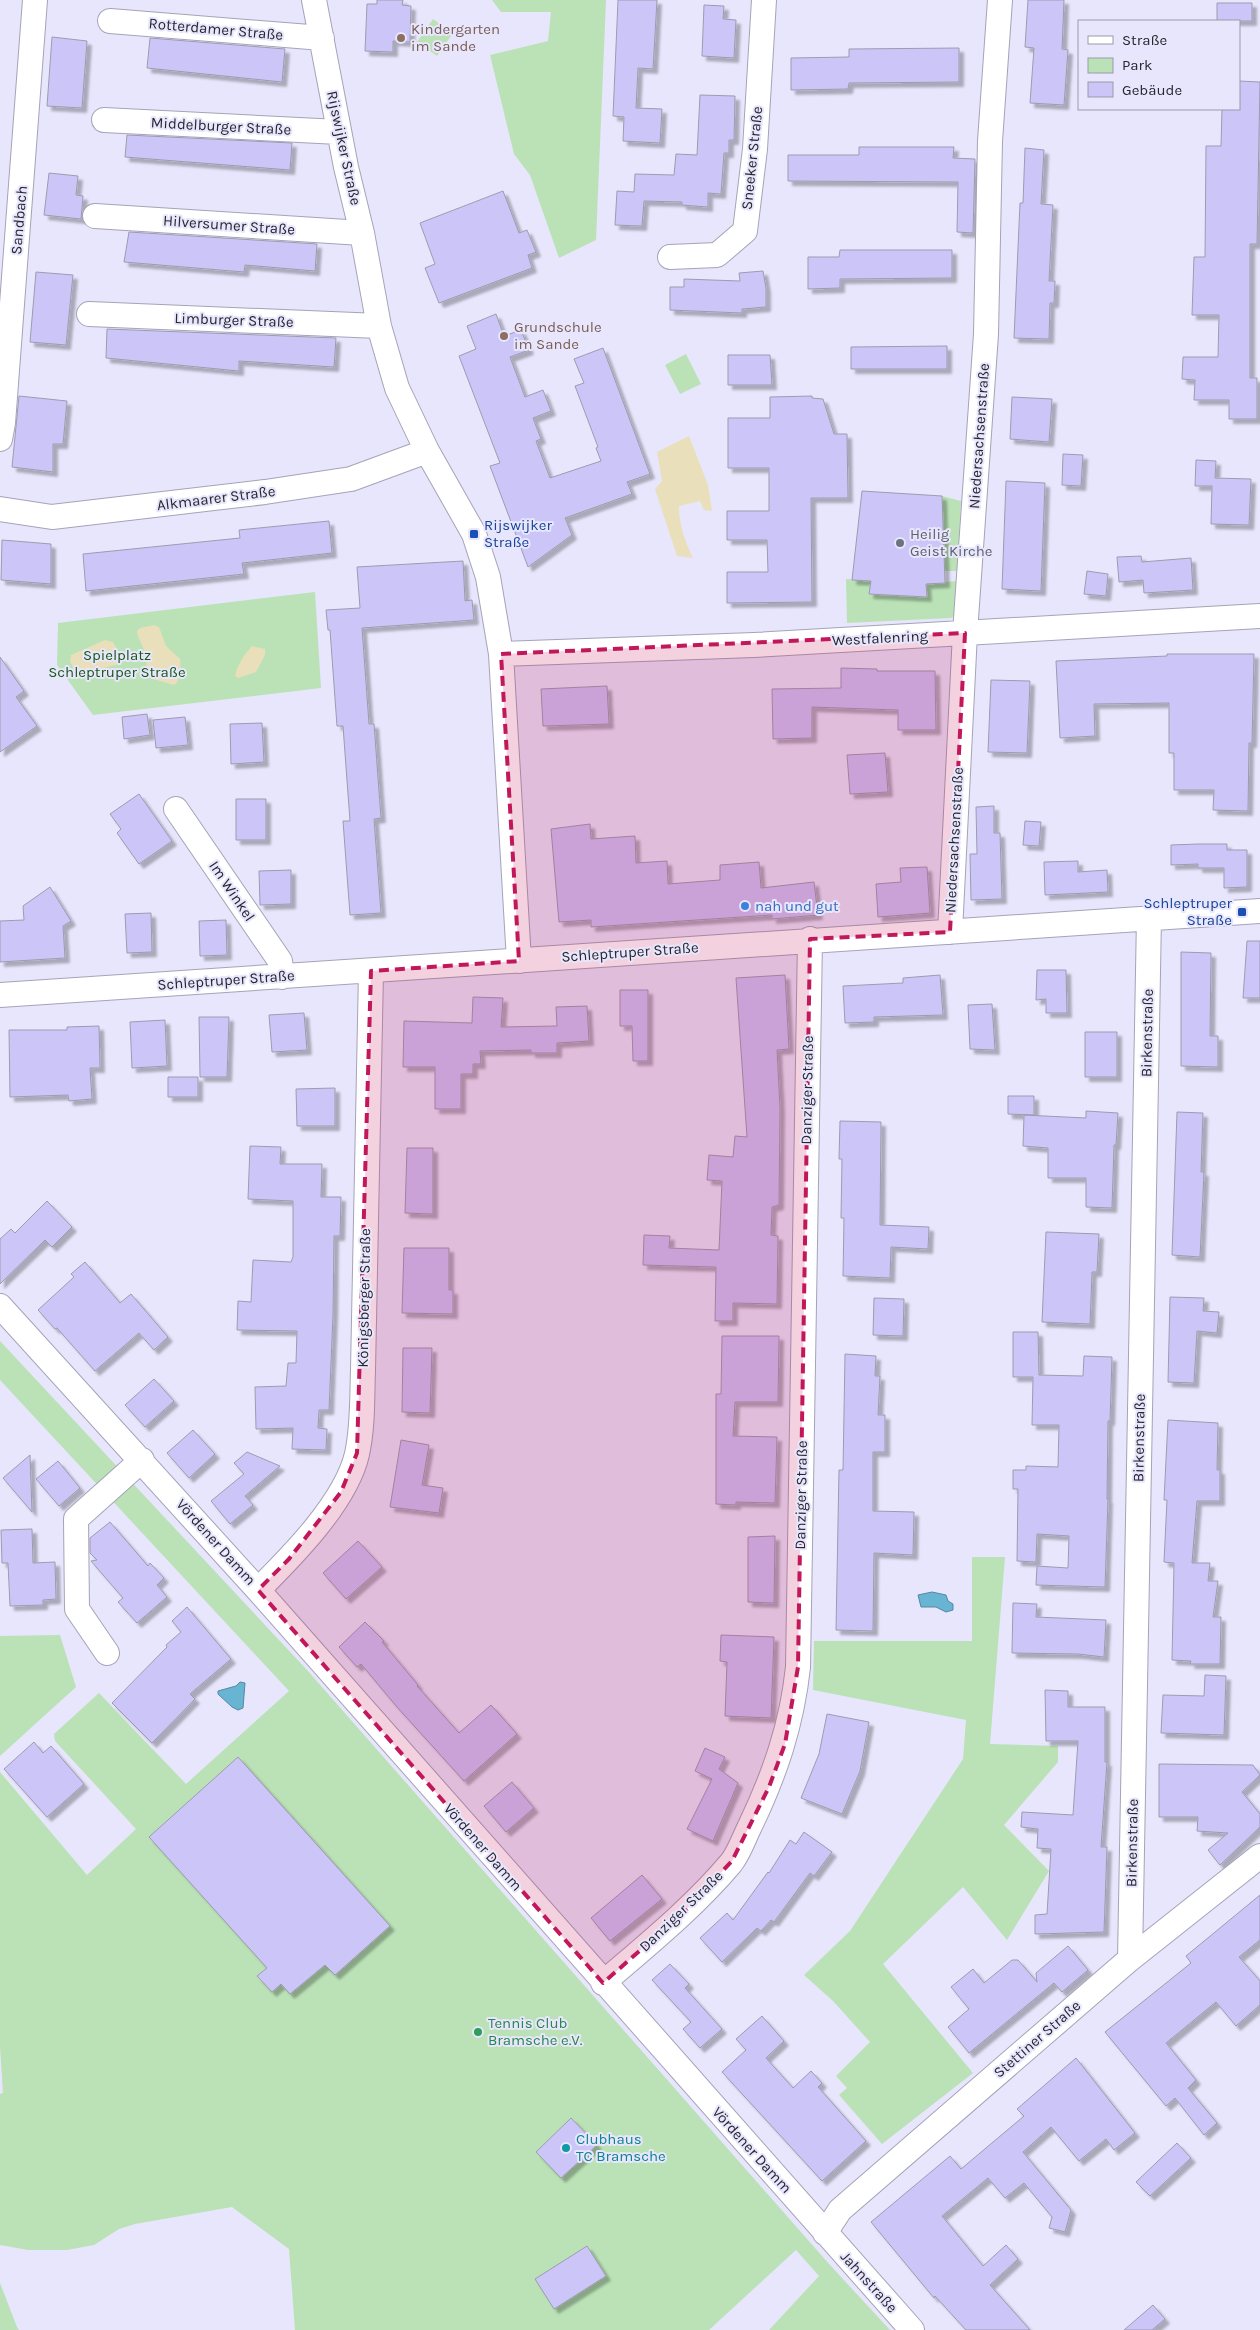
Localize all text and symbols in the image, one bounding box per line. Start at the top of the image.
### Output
street label: Rotterdamer Straße [148,14,284,44]
place label: Kindergarten im Sande [411,20,500,55]
legend [1078,20,1240,110]
text: Straße [1122,31,1167,49]
marker: Kindergarten im Sande [395,32,407,44]
text: Park [1122,56,1152,74]
text: Gebäude [1122,81,1182,99]
street label: Rijswijker Straße [323,89,365,207]
street label: Sneeker Straße [738,105,766,211]
street label: Middelburger Straße [150,113,292,139]
street label: Sandbach [7,185,31,255]
street label: Hilversumer Straße [162,211,296,239]
street label: Limburger Straße [174,309,294,331]
place label: Grundschule im Sande [514,318,602,353]
marker: Grundschule im Sande [498,330,510,342]
street label: Niedersachsenstraße [965,362,993,510]
street label: Alkmaarer Straße [156,482,276,514]
place label: Rijswijker Straße [484,516,552,551]
place label: Heilig Geist Kirche [910,525,992,560]
marker: Rijswijker Straße [468,528,480,540]
marker: Heilig Geist Kirche [894,537,906,549]
street label: Westfalenring [832,626,929,649]
park label: Spielplatz Schleptruper Straße [48,646,186,681]
street label: Niedersachsenstraße [941,767,967,913]
street label: Im Winkel [205,857,259,925]
place label: Schleptruper Straße [1143,894,1233,929]
place label: nah und gut [755,897,839,915]
marker: nah und gut [739,900,751,912]
marker: Schleptruper Straße [1236,906,1248,918]
street label: Schleptruper Straße [561,938,699,966]
street label: Schleptruper Straße [157,966,295,994]
street label: Birkenstraße [1137,989,1157,1077]
street label: Danziger Straße [797,1035,817,1145]
street label: Königsberger Straße [354,1228,374,1368]
street label: Birkenstraße [1129,1394,1149,1482]
street label: Danziger Straße [791,1440,811,1550]
street label: Vördener Damm [172,1495,260,1589]
street label: Birkenstraße [1122,1799,1142,1887]
street label: Vördener Damm [440,1800,526,1894]
street label: Danziger Straße [635,1867,727,1955]
street label: Stettiner Straße [990,1996,1084,2082]
place label: Tennis Club Bramsche e.V. [488,2014,583,2049]
marker: Tennis Club Bramsche e.V. [472,2026,484,2038]
street label: Vördener Damm [708,2103,796,2197]
place label: Clubhaus TC Bramsche [576,2130,666,2165]
marker: Clubhaus TC Bramsche [560,2142,572,2154]
street label: Jahnstraße [837,2248,901,2316]

